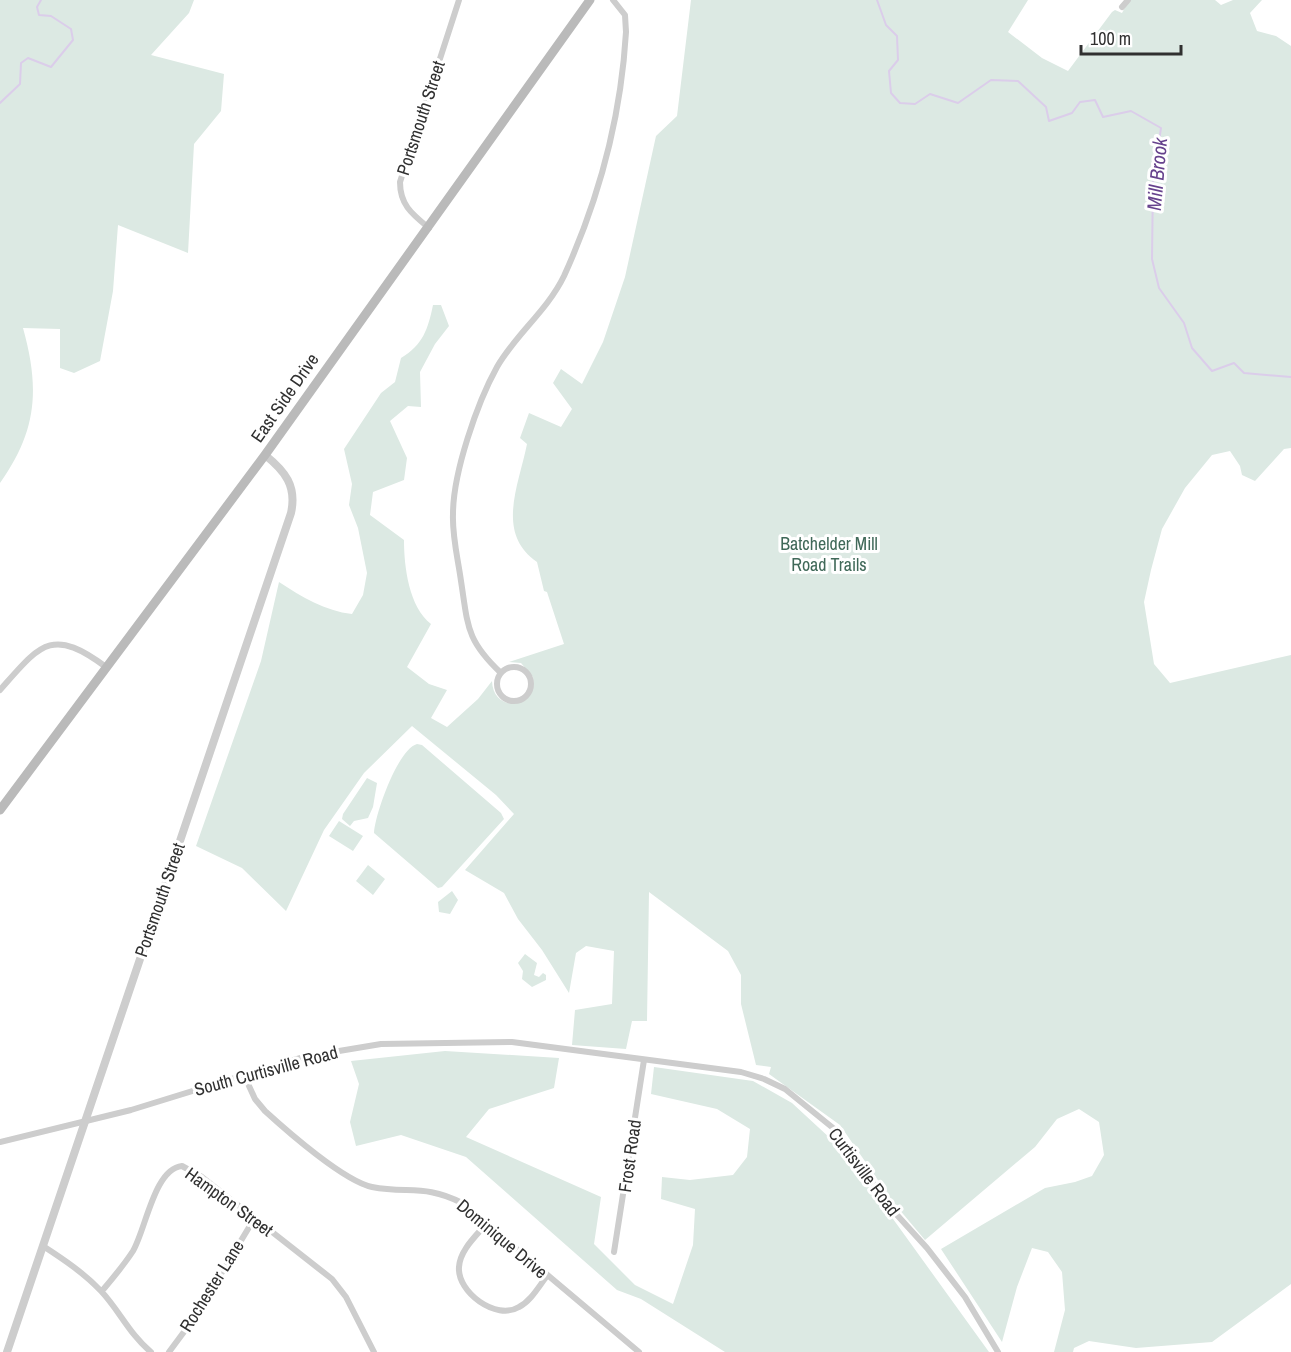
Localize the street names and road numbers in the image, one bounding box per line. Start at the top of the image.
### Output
street label: Portsmouth Street [390,57,451,178]
street label: East Side Drive [245,348,324,447]
street label: Portsmouth Street [128,840,191,960]
street label: South Curtisville Road [191,1039,340,1102]
street label: Frost Road [612,1118,647,1194]
street label: Curtisville Road [823,1122,906,1221]
street label: Hampton Street [180,1161,278,1242]
street label: Dominique Drive [452,1193,553,1284]
street label: Rochester Lane [173,1235,250,1337]

